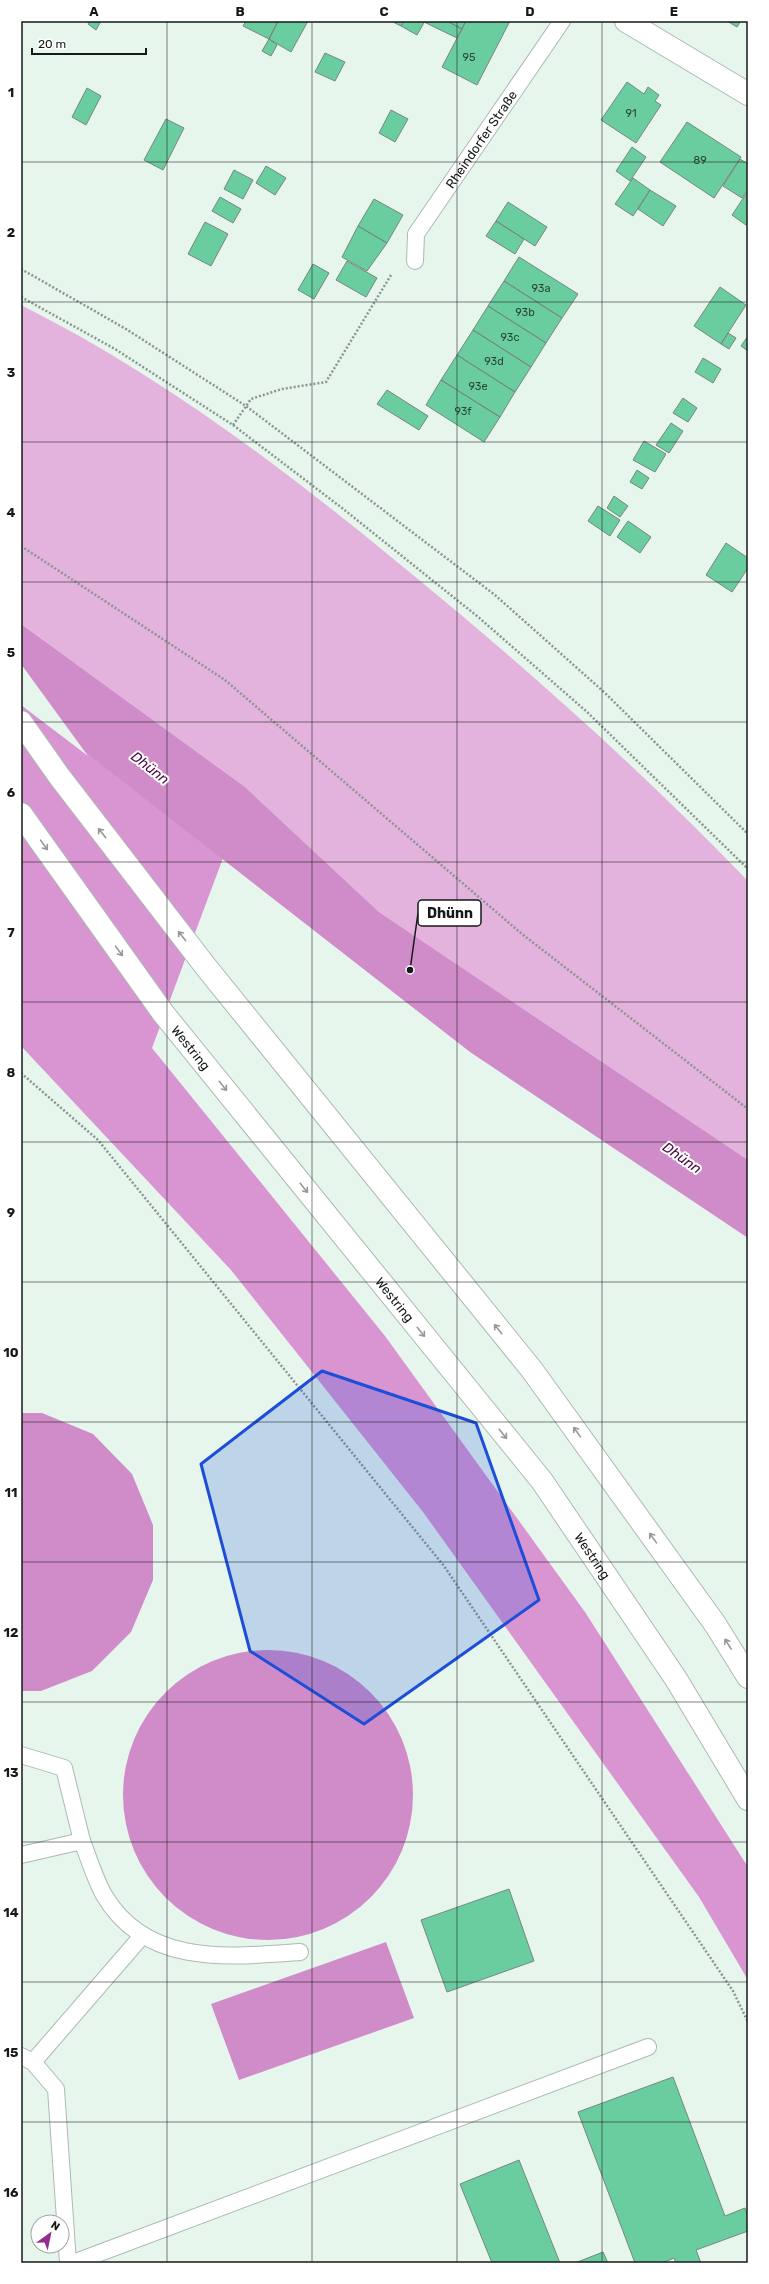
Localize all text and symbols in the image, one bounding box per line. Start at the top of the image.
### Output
text: A [89,4,99,19]
text: B [235,4,245,19]
text: C [379,4,389,19]
text: D [525,4,535,19]
text: E [670,4,678,19]
scale bar [32,30,146,56]
text: 20 m [38,37,66,51]
house number: 95 [462,51,476,64]
text: 1 [8,85,14,100]
street label: Rheindorfer Straße [442,87,520,191]
house number: 91 [625,107,637,120]
house number: 89 [693,154,707,167]
text: 2 [7,225,15,240]
house number: 93a [531,282,551,295]
house number: 93b [515,306,535,319]
house number: 93c [500,331,520,344]
house number: 93d [484,355,504,368]
text: 3 [7,365,16,380]
house number: 93e [468,380,488,393]
house number: 93f [454,405,472,418]
text: 4 [7,505,16,520]
text: 5 [7,645,15,660]
water label: Dhünn [128,748,172,788]
text: 6 [7,785,16,800]
one-way arrow [98,827,107,838]
one-way arrow [40,840,48,851]
callout: Dhünn [418,900,481,926]
text: Dhünn [427,905,473,922]
text: 7 [7,925,15,940]
one-way arrow [178,930,186,941]
one-way arrow [115,946,123,957]
street label: Westring [169,1022,214,1074]
text: 8 [7,1065,16,1080]
one-way arrow [218,1081,227,1092]
water label: Dhünn [659,1139,705,1177]
one-way arrow [300,1182,309,1193]
text: 9 [7,1205,15,1220]
street label: Westring [372,1274,417,1325]
one-way arrow [494,1323,503,1334]
one-way arrow [417,1327,426,1338]
text: 10 [3,1345,19,1360]
one-way arrow [573,1427,581,1438]
one-way arrow [498,1428,507,1439]
text: 11 [5,1485,17,1500]
street label: Westring [572,1530,614,1582]
one-way arrow [649,1532,657,1543]
text: 12 [4,1625,18,1640]
one-way arrow [723,1638,731,1650]
text: 13 [3,1765,19,1780]
text: 14 [3,1905,19,1920]
text: 15 [4,2045,18,2060]
text: 16 [4,2185,19,2200]
north arrow [30,2214,70,2254]
text: N [48,2218,62,2234]

